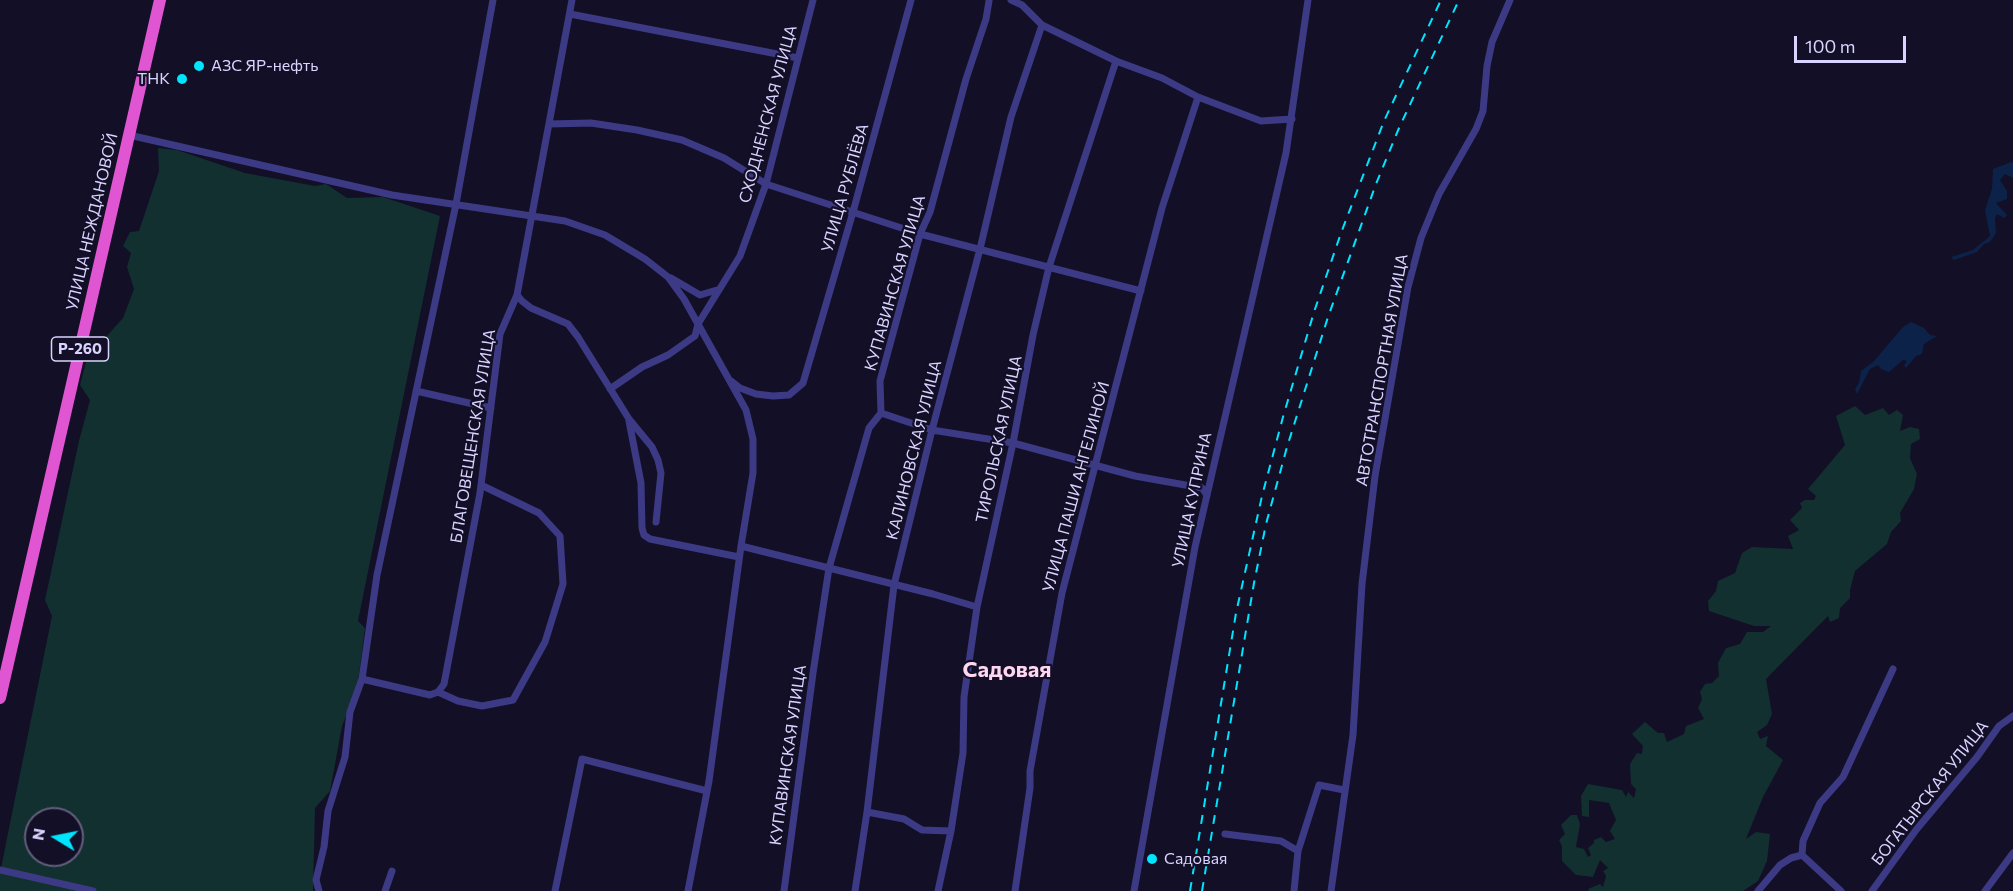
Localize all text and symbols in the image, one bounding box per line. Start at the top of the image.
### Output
street label: СХОДНЕНСКАЯ УЛИЦА [735,23,801,205]
scale bar [1797,24,1910,62]
text: 100 m [1805,35,1855,57]
place label: АЗС ЯР-нефть [211,56,319,76]
marker: АЗС ЯР-нефть [192,59,206,73]
place label: ТНК [137,69,170,89]
marker: ТНК [175,72,189,86]
street label: УЛИЦА РУБЛЁВА [817,121,873,255]
street label: УЛИЦА НЕЖДАНОВОЙ [62,131,122,313]
street label: КУПАВИНСКАЯ УЛИЦА [861,193,929,373]
street label: АВТОТРАНСПОРТНАЯ УЛИЦА [1352,252,1412,488]
street label: БЛАГОВЕЩЕНСКАЯ УЛИЦА [447,328,499,544]
road number: Р-260 [52,337,109,361]
street label: ТИРОЛЬСКАЯ УЛИЦА [972,354,1026,524]
street label: КАЛИНОВСКАЯ УЛИЦА [882,358,946,542]
street label: УЛИЦА ПАШИ АНГЕЛИНОЙ [1039,380,1113,594]
street label: УЛИЦА КУПРИНА [1168,430,1216,570]
district label: Садовая [963,657,1051,683]
street label: КУПАВИНСКАЯ УЛИЦА [766,663,810,847]
street label: БОГАТЫРСКАЯ УЛИЦА [1868,717,1992,869]
north arrow [24,807,84,867]
text: N [27,827,48,842]
place label: Садовая [1164,849,1227,869]
marker: Садовая [1145,852,1159,866]

